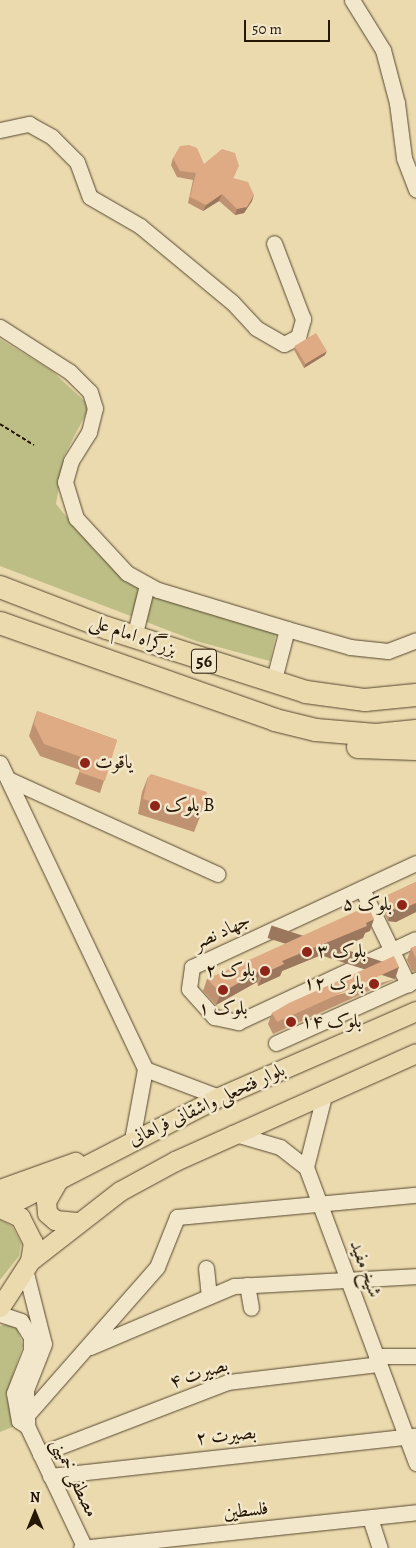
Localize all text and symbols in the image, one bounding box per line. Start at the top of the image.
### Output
scale bar [246,10,332,42]
text: 50 m [252,19,282,39]
street label: بزرگراه امام علی [87,611,179,661]
road number: 56 [190,646,218,676]
place label: یاقوت [95,752,133,774]
marker: یاقوت [79,757,91,769]
place label: بلوک B [165,795,215,817]
marker: بلوک B [149,800,161,812]
place label: بلوک ۵ [343,894,392,916]
marker: بلوک ۵ [396,899,408,911]
street label: جهاد نصر [190,909,254,955]
place label: بلوک ۳ [317,941,366,963]
marker: بلوک ۳ [301,946,313,958]
place label: بلوک ۲ [206,960,255,982]
marker: بلوک ۲ [259,965,271,977]
place label: بلوک ۱۲ [303,973,364,995]
marker: بلوک ۱۲ [368,978,380,990]
marker: بلوک ۱ [217,984,229,996]
place label: بلوک ۱ [198,998,248,1020]
place label: بلوک ۱۴ [301,1011,362,1033]
marker: بلوک ۱۴ [285,1016,297,1028]
street label: بلوار فتحعلی واشقانی فراهانی [125,1059,289,1151]
street label: شیخ مفید [344,1237,386,1301]
street label: بصیرت ۴ [167,1354,231,1394]
street label: بصیرت ۲ [195,1422,257,1450]
street label: مصطفی خمینی [45,1435,103,1521]
north arrow [10,1488,60,1538]
text: N [30,1488,40,1507]
street label: فلسطین [222,1497,270,1525]

